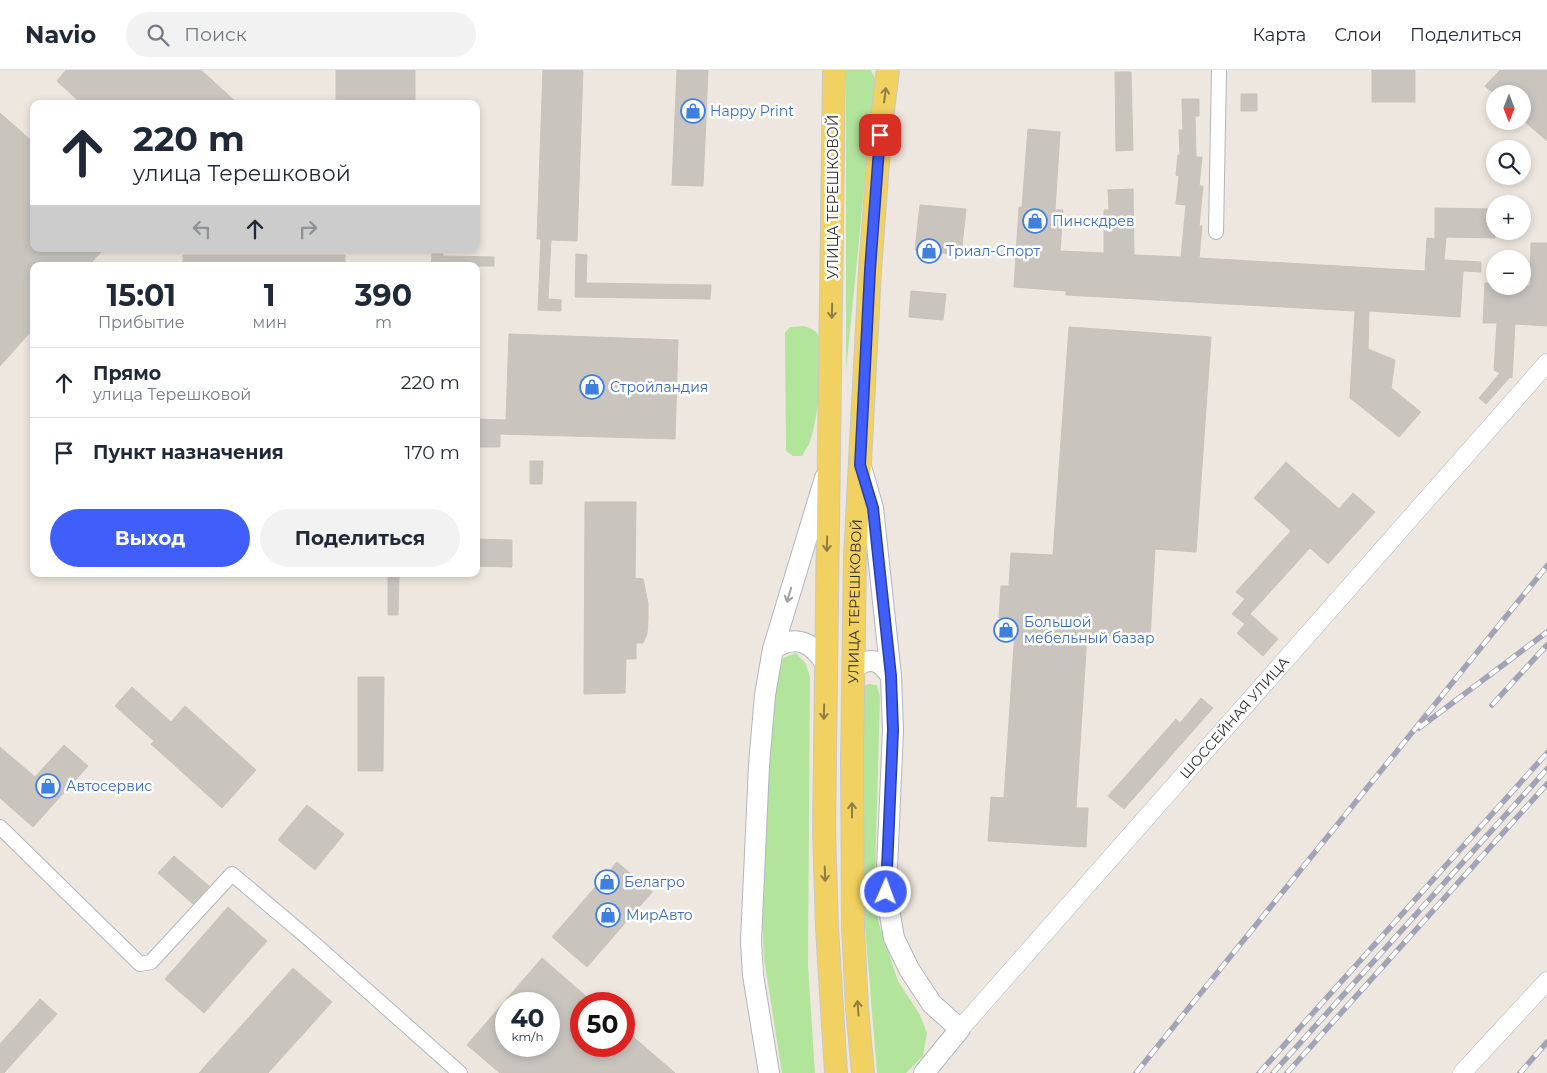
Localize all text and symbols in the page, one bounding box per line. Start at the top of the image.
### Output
search box [126,12,476,57]
text: Navio [25,20,96,49]
icon: search [144,21,172,49]
text: Поиск [184,23,247,46]
text: Карта [1252,24,1306,46]
text: Слои [1334,24,1382,46]
text: Поделиться [1410,24,1522,46]
north arrow [1486,85,1531,130]
map controls [1486,85,1531,295]
one-way arrow [880,88,890,104]
shop icon: Happy Print [680,98,706,124]
place label: Happy Print [710,102,794,120]
pin [859,114,901,156]
street label: УЛИЦА ТЕРЕШКОВОЙ [824,115,842,279]
text: 220 m [133,117,245,160]
icon: ahead [50,120,115,185]
icon: arrive [866,121,894,149]
button: search [1486,140,1531,185]
text: улица Терешковой [133,160,351,187]
button: + [1486,195,1531,240]
shop icon: Пинскдрев [1022,208,1048,234]
place label: Пинскдрев [1052,212,1135,230]
icon: left [188,215,216,243]
icon: ahead [241,215,269,243]
icon: right [294,215,322,243]
shop icon: Триал-Спорт [916,238,942,264]
place label: Триал-Спорт [946,242,1040,260]
button: − [1486,250,1531,295]
text: 15:01 [107,277,176,314]
text: 1 [264,277,276,314]
text: 390 [355,277,412,314]
one-way arrow [827,303,836,319]
text: Прибытие [98,313,185,332]
text: мин [253,313,287,332]
text: m [375,313,392,332]
text: Прямо [93,362,161,385]
icon: ahead [50,369,78,397]
text: 220 m [401,371,460,394]
shop icon: Стройландия [579,374,605,400]
place label: Стройландия [610,378,708,396]
text: улица Терешковой [93,385,251,404]
icon: arrive [50,439,78,467]
text: Пункт назначения [93,441,284,464]
text: 170 m [405,441,460,464]
button: Выход [50,509,250,567]
button: Поделиться [260,509,460,567]
street label: УЛИЦА ТЕРЕШКОВОЙ [844,519,866,684]
one-way arrow [822,535,832,551]
one-way arrow [784,587,794,603]
place label: Большой мебельный базар [1024,613,1155,647]
shop icon: Большой мебельный базар [993,617,1019,643]
street label: ШОССЕЙНАЯ УЛИЦА [1176,652,1293,782]
one-way arrow [819,703,829,719]
shop icon: Автосервис [35,773,61,799]
place label: Автосервис [66,777,152,795]
one-way arrow [847,803,857,819]
position arrow [859,865,911,917]
one-way arrow [820,866,830,882]
shop icon: Белагро [594,869,620,895]
place label: Белагро [624,873,685,891]
shop icon: МирАвто [595,902,621,928]
place label: МирАвто [626,906,693,924]
speed limit sign: 50 [570,992,635,1057]
one-way arrow [853,1000,862,1016]
text: 40 [510,1003,545,1033]
text: km/h [511,1029,544,1044]

